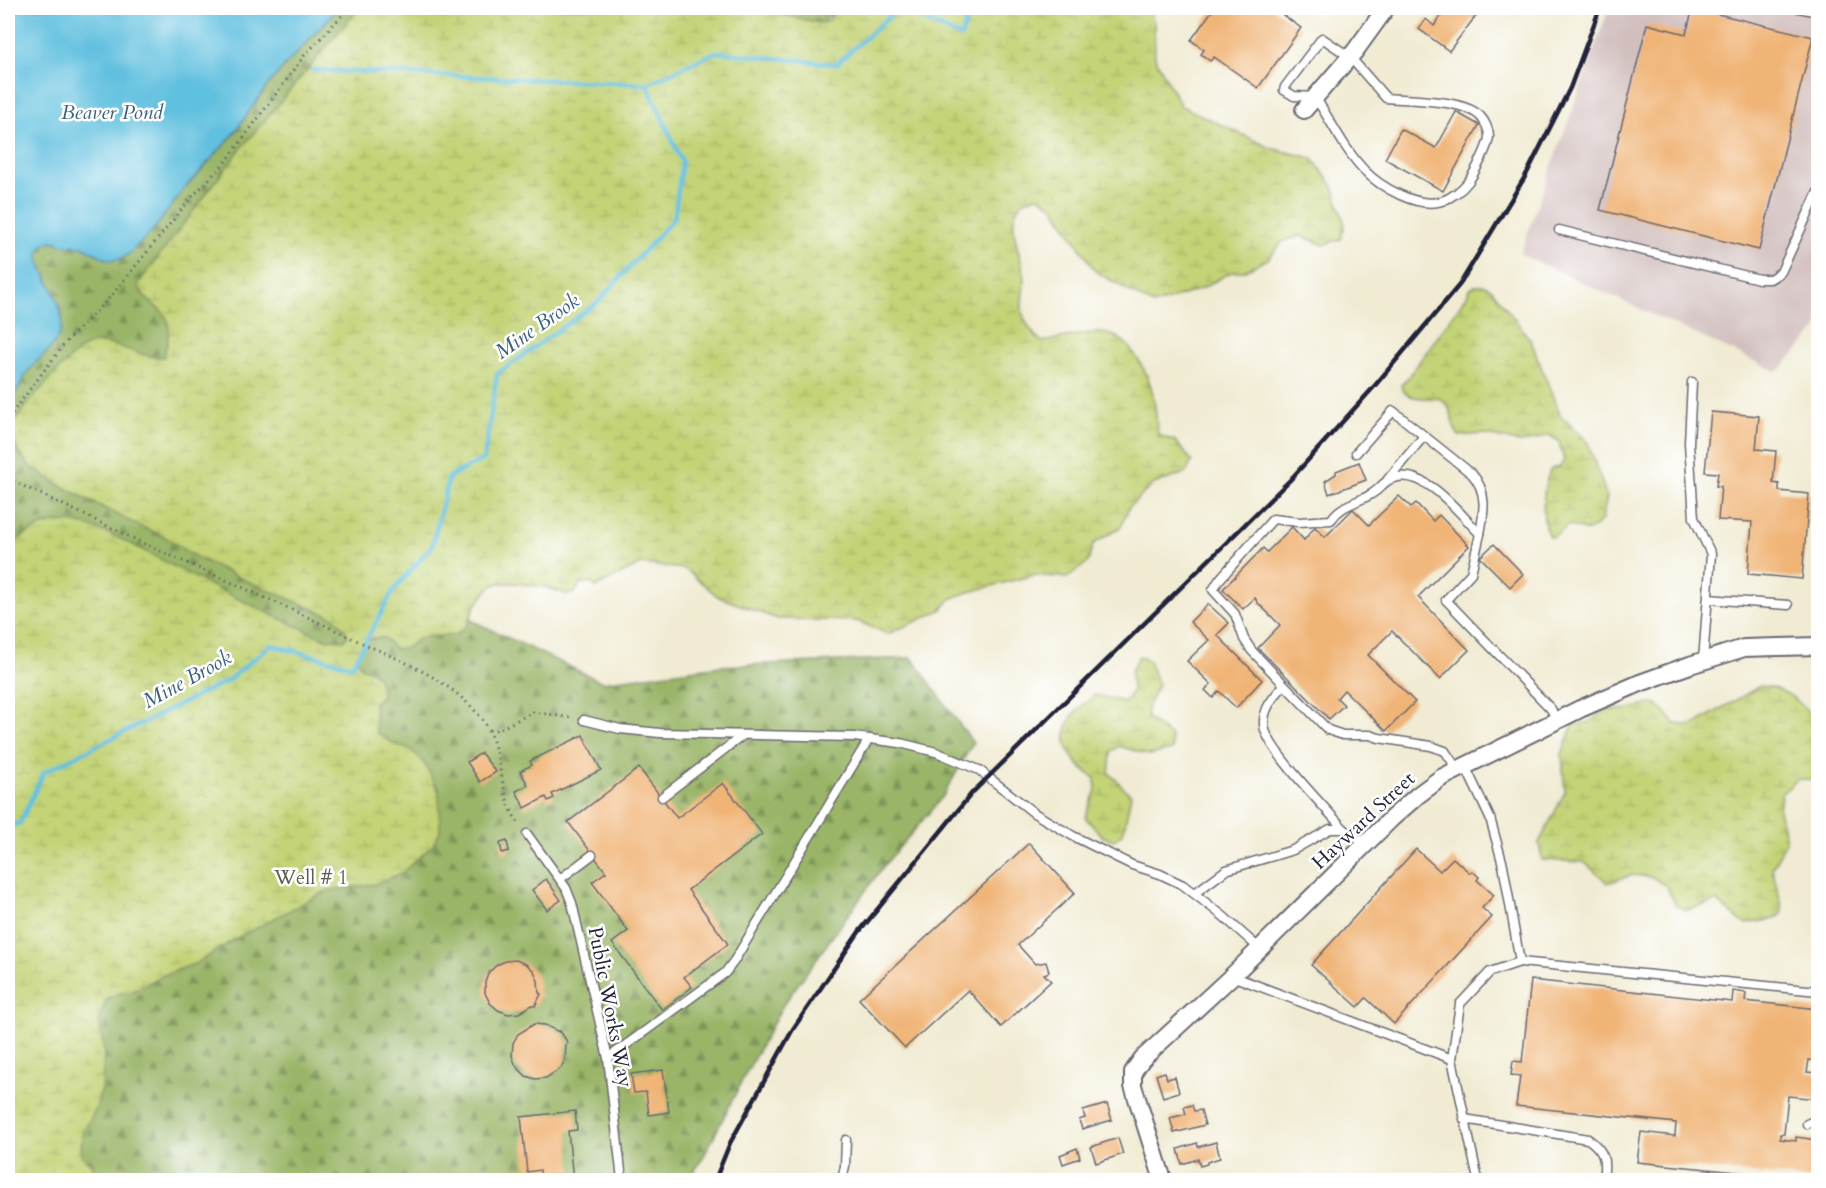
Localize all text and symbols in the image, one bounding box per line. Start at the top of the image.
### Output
water label: Beaver Pond [61,98,164,127]
water label: Mine Brook [489,286,586,366]
water label: Mine Brook [137,643,238,716]
street label: Hayward Street [1306,765,1421,875]
park label: Well # 1 [273,864,348,891]
street label: Public Works Way [582,925,639,1090]

